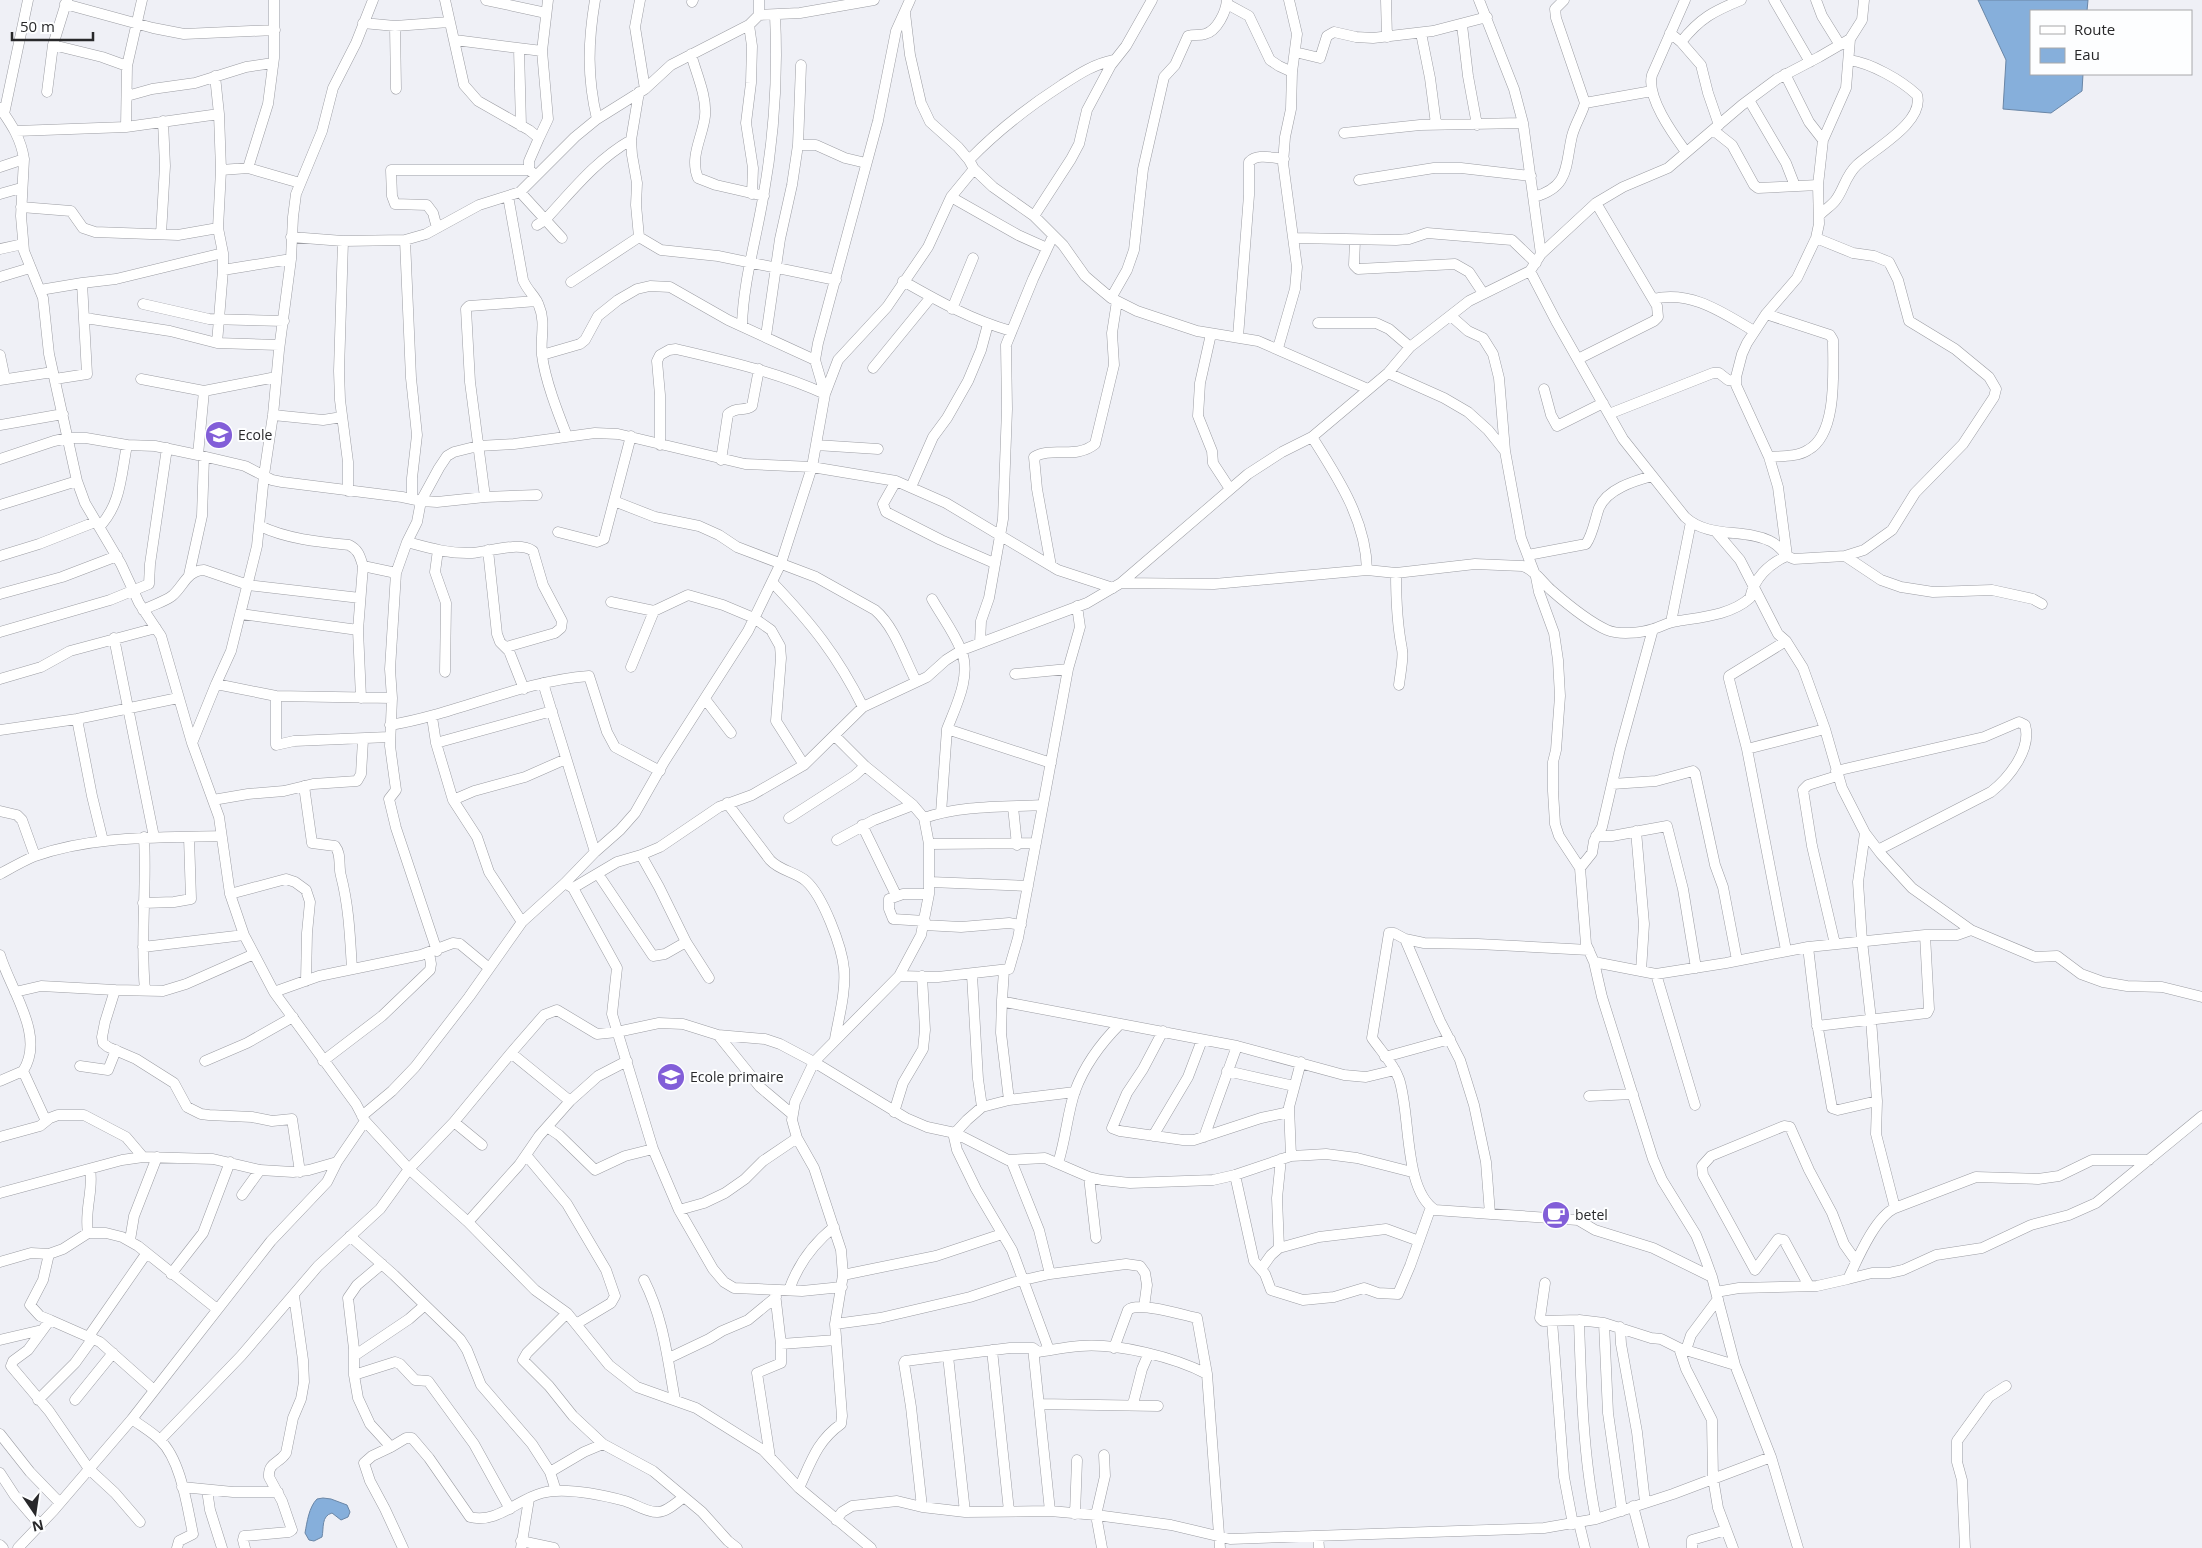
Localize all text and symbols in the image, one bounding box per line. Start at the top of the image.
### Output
scale bar [12,10,94,42]
legend [2030,10,2192,75]
text: 50 m [20,16,55,36]
text: Route [2074,19,2115,39]
text: Eau [2074,44,2100,64]
school or university icon: Ecole [204,420,234,450]
place label: Ecole [238,425,272,444]
school or university icon: Ecole primaire [656,1062,686,1092]
place label: Ecole primaire [690,1067,784,1086]
cafe icon: betel [1541,1200,1571,1230]
place label: betel [1575,1205,1608,1224]
north arrow [10,1488,60,1538]
text: N [30,1516,46,1537]

